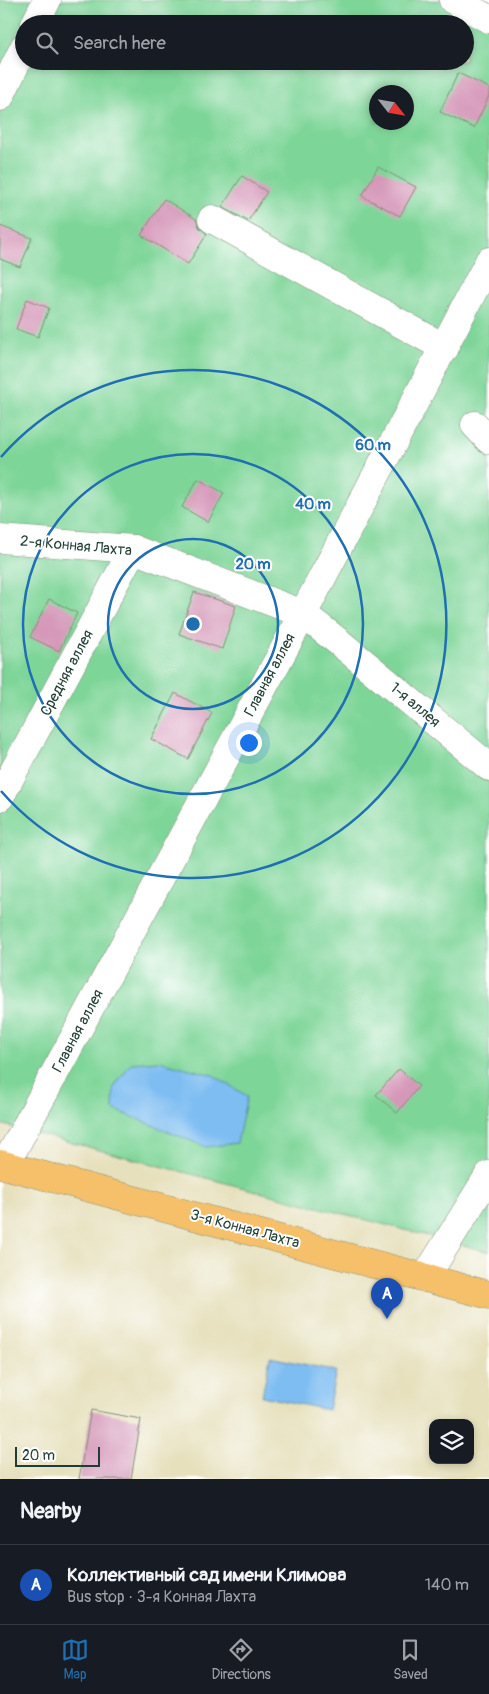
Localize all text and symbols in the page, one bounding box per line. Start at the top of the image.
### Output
search box [15,15,474,70]
icon: search [33,29,61,57]
text: Search here [73,31,166,55]
north arrow [369,85,414,130]
text: 60 m [355,436,391,455]
text: 40 m [295,495,331,514]
street label: 2-я Конная Лахта [19,532,133,560]
text: 20 m [235,555,271,574]
centre of rings [184,615,202,633]
street label: Средняя аллея [36,627,98,719]
street label: Главная аллея [240,630,300,720]
street label: 1-я аллея [386,679,444,731]
your location [236,730,262,756]
street label: Главная аллея [48,986,108,1076]
street label: 3-я Конная Лахта [188,1205,302,1253]
pin: A [371,1278,403,1319]
map controls [429,1419,474,1464]
button: layers [429,1419,474,1464]
scale bar [15,1444,100,1467]
text: 20 m [22,1447,55,1464]
text: Nearby [20,1498,81,1525]
text: Коллективный сад имени Климова [67,1563,346,1587]
text: A [31,1575,41,1595]
text: 140 m [425,1575,469,1595]
text: Bus stop · 3-я Конная Лахта [67,1587,256,1607]
tab: Map [61,1636,89,1683]
tab: Directions [211,1636,271,1683]
tab: Saved [393,1636,428,1683]

